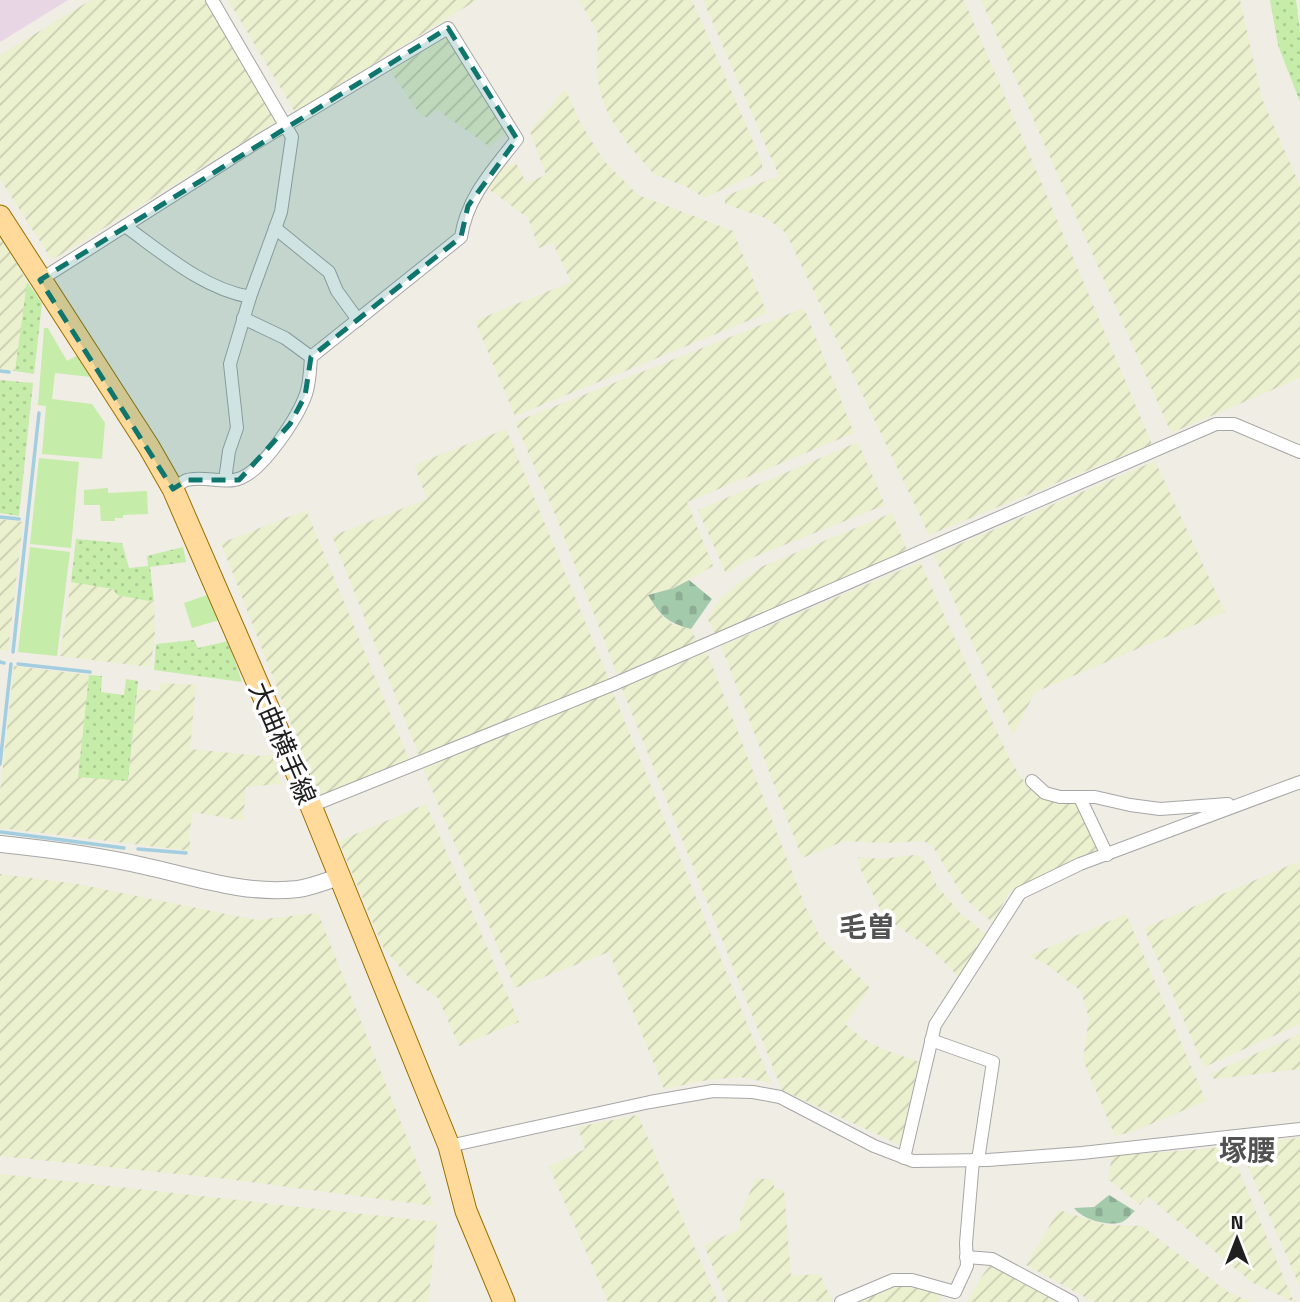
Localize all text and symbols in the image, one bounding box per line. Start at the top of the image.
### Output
street label: 大曲横手線 [240,676,326,810]
district label: 毛曽 [839,905,895,948]
district label: 塚腰 [1219,1128,1275,1171]
north arrow [1202,1204,1272,1274]
text: N [1230,1207,1244,1236]

